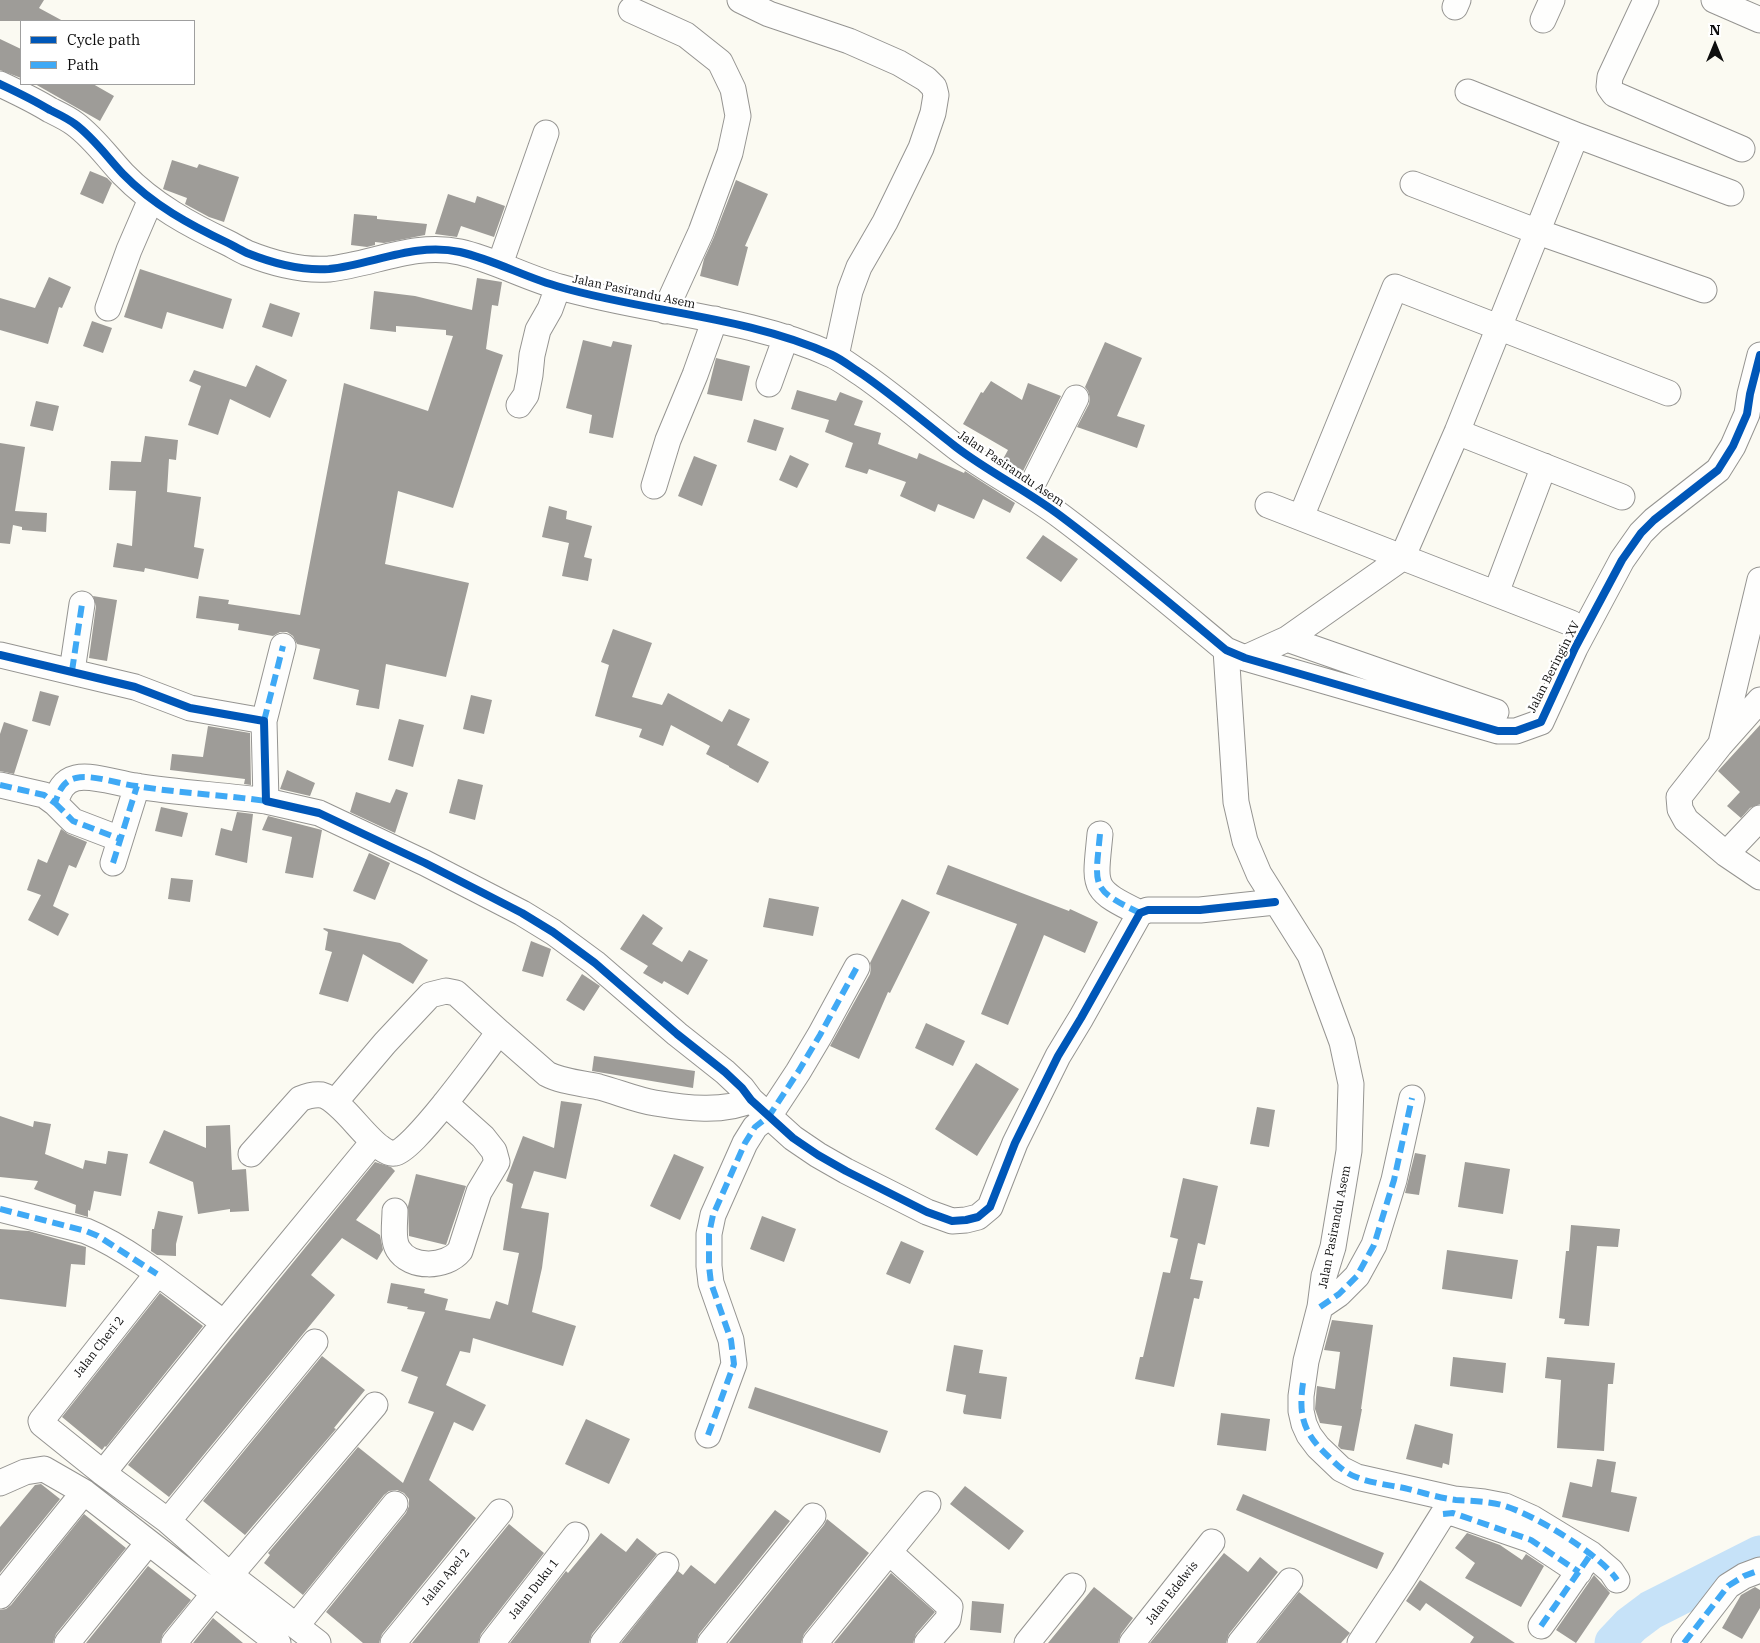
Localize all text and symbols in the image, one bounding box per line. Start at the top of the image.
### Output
legend [20,20,195,85]
north arrow [1690,20,1740,70]
text: N [1709,21,1721,39]
text: Cycle path [67,30,140,49]
text: Path [67,55,99,74]
street label: Jalan Pasirandu Asem [571,272,697,312]
street label: Jalan Pasirandu Asem [955,428,1067,510]
street label: Jalan Beringin XV [1525,619,1583,715]
street label: Jalan Pasirandu Asem [1316,1164,1354,1290]
street label: Jalan Cheri 2 [71,1314,127,1380]
street label: Jalan Apel 2 [419,1546,473,1608]
street label: Jalan Duku 1 [506,1556,562,1622]
street label: Jalan Edelwis [1143,1558,1201,1628]

